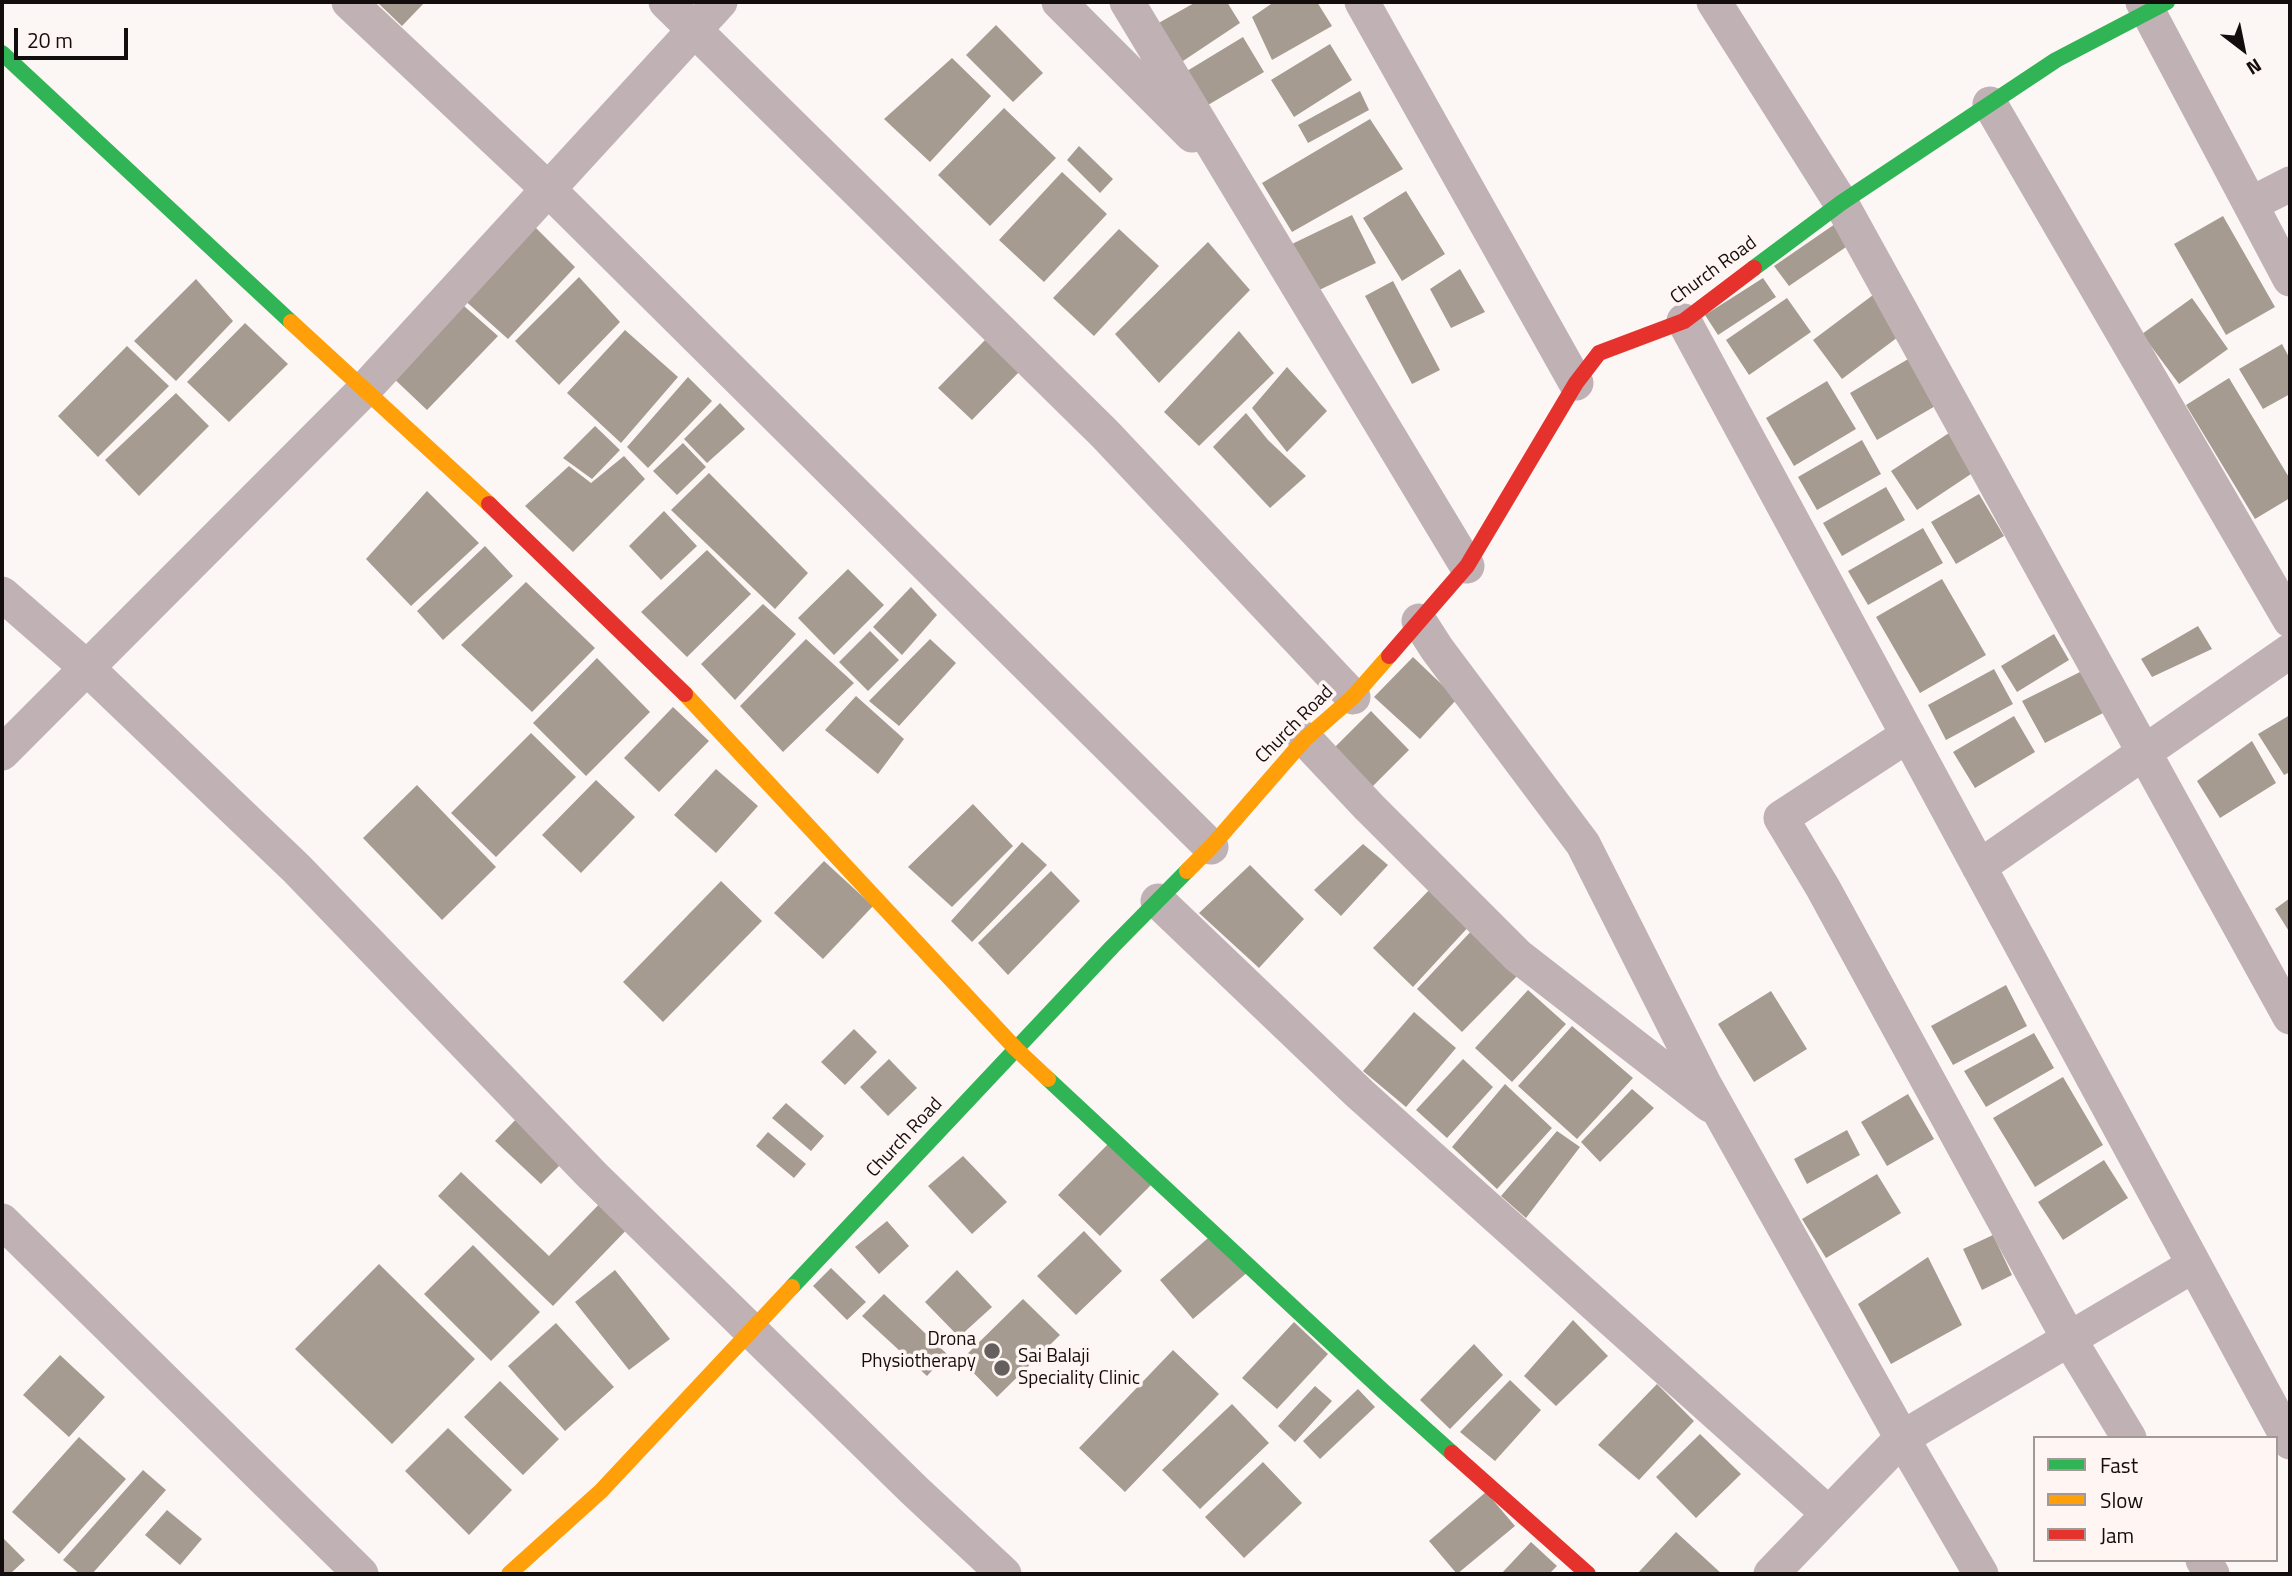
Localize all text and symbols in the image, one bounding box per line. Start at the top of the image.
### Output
scale bar [18,14,131,58]
north arrow [2208,14,2278,84]
text: 20 m [27,24,73,56]
text: N [2241,51,2268,83]
street label: Church Road [1667,232,1761,310]
street label: Church Road [1251,681,1339,769]
street label: Church Road [862,1093,948,1183]
place label: Drona Physiotherapy [861,1329,976,1373]
marker: Drona Physiotherapy [982,1341,1002,1361]
place label: Sai Balaji Speciality Clinic [1018,1346,1140,1390]
marker: Sai Balaji Speciality Clinic [992,1358,1012,1378]
legend [2033,1436,2278,1562]
text: Fast [2100,1449,2138,1481]
text: Slow [2100,1484,2143,1516]
text: Jam [2100,1519,2134,1551]

